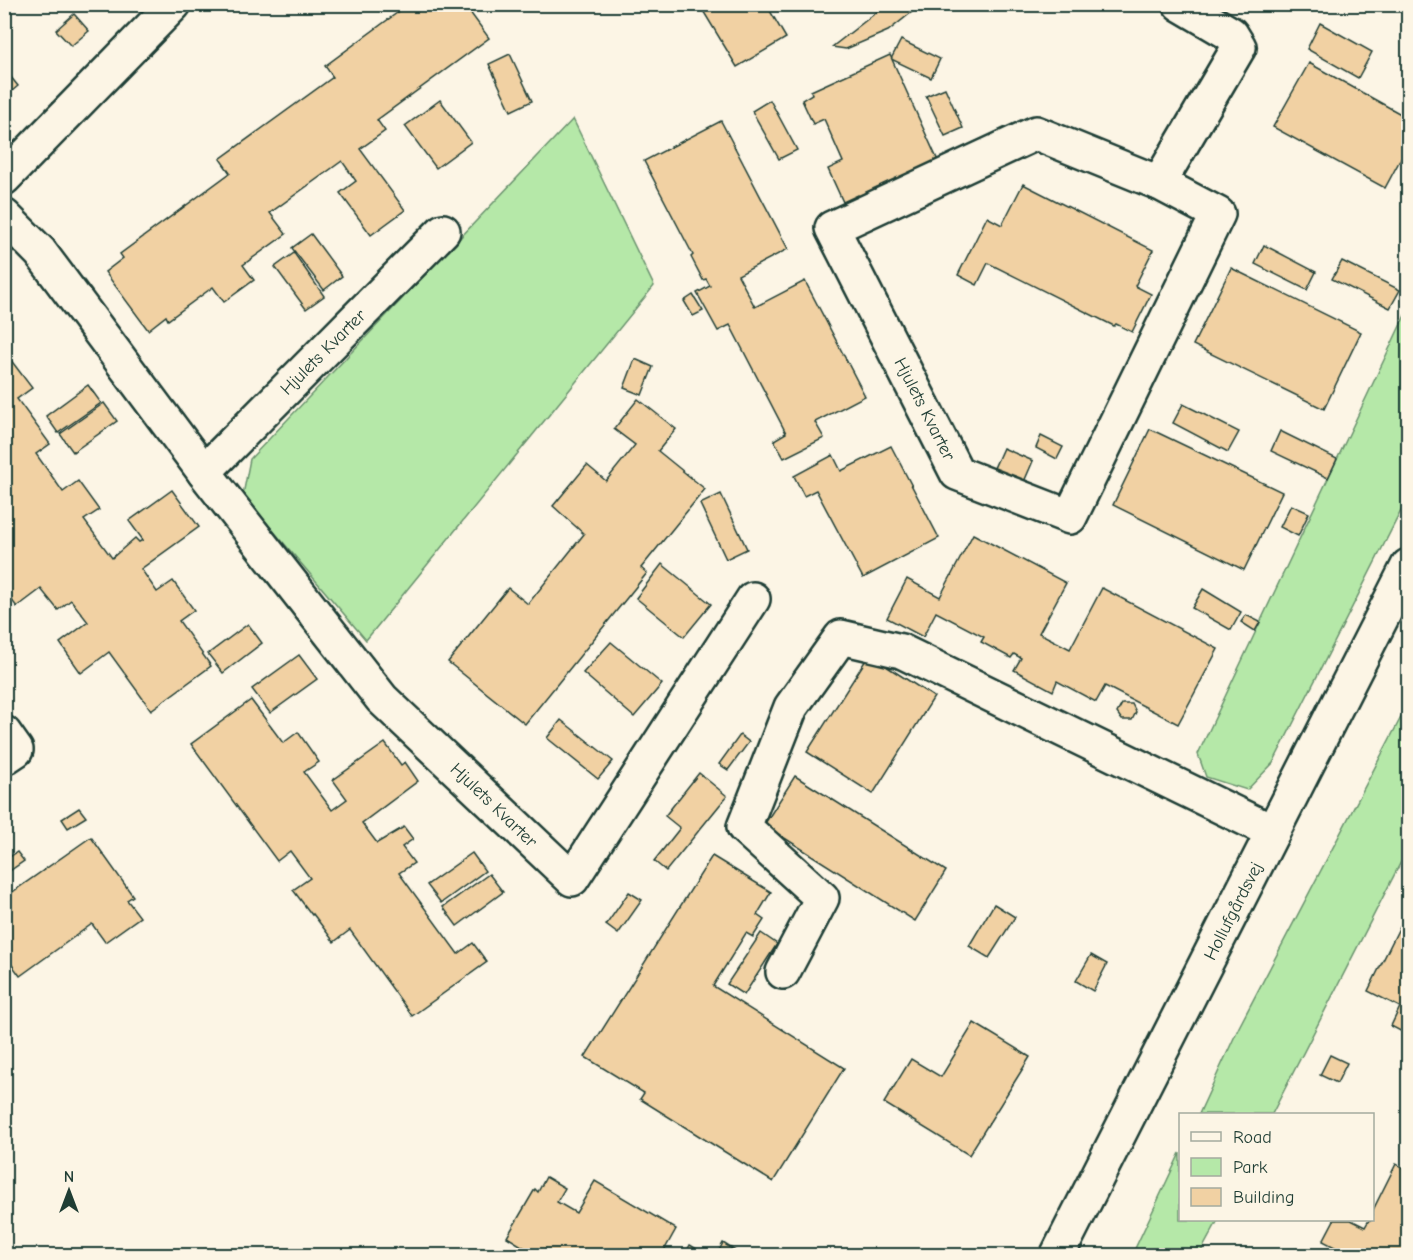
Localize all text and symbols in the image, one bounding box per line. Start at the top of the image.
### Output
street label: Hjulets Kvarter [276,305,371,400]
street label: Hjulets Kvarter [890,354,960,465]
street label: Hjulets Kvarter [446,759,542,853]
street label: Hollufgårdsvej [1200,859,1267,964]
legend [1179,1113,1374,1221]
text: Road [1233,1127,1272,1148]
text: Park [1233,1157,1268,1178]
north arrow [39,1161,99,1221]
text: N [64,1168,74,1186]
text: Building [1233,1187,1295,1208]

